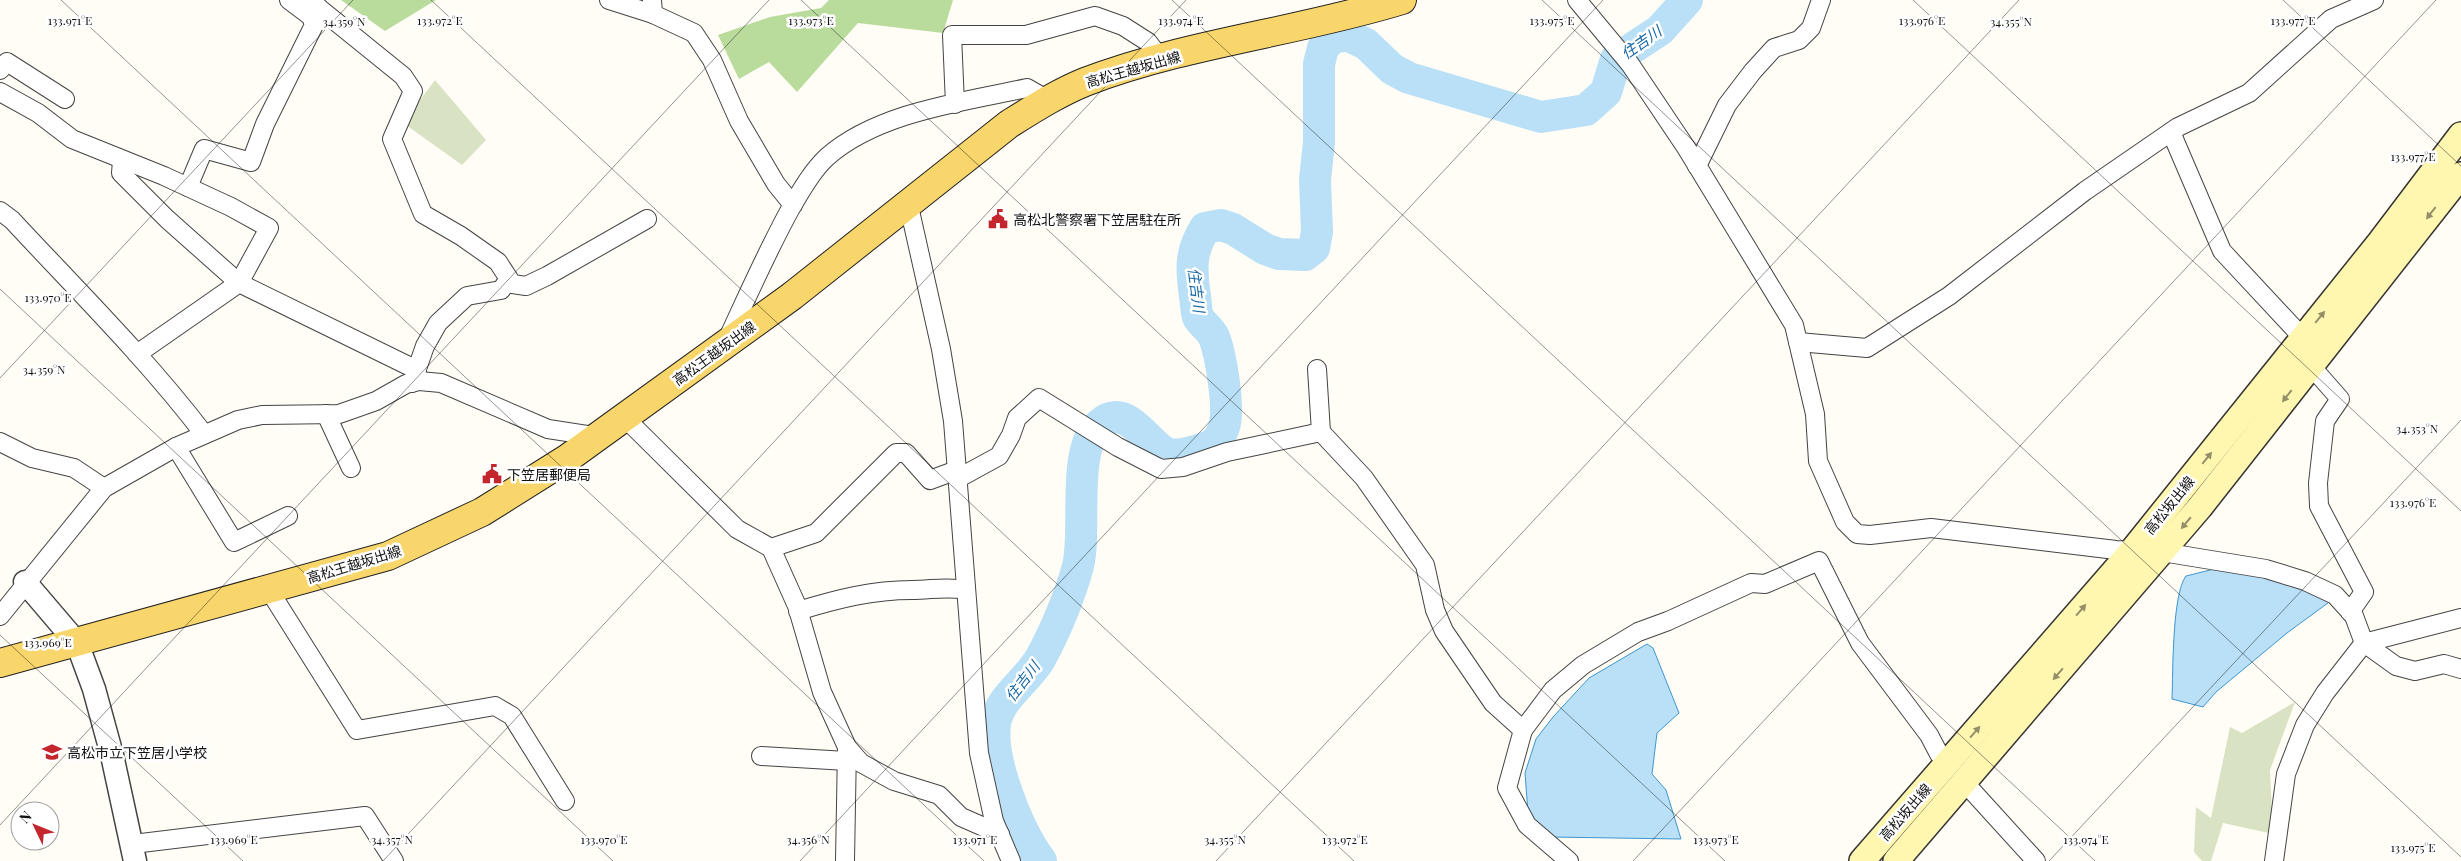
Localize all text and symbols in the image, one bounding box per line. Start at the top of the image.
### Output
text: 133.971°E [48,12,92,28]
text: 133.972°E [417,12,463,28]
text: 133.973°E [788,12,834,28]
text: 133.974°E [1158,12,1204,28]
text: 133.975°E [1529,12,1575,28]
text: 133.976°E [1899,12,1945,28]
text: 133.977°E [2270,12,2316,28]
text: 34.359°N [323,13,366,29]
text: 34.355°N [1990,13,2033,29]
water label: 住吉川 [1617,20,1667,63]
street label: 高松王越坂出線 [1083,46,1183,92]
text: 133.977°E [2390,148,2436,164]
one-way arrow [2426,206,2436,220]
public building icon: 高松北警察署下笠居駐在所 [987,208,1009,230]
place label: 高松北警察署下笠居駐在所 [1013,210,1181,229]
water label: 住吉川 [1184,266,1210,316]
text: 133.970°E [24,289,72,305]
one-way arrow [2315,310,2325,324]
street label: 高松王越坂出線 [669,317,759,389]
text: 34.359°N [23,361,66,377]
one-way arrow [2282,389,2293,402]
text: 34.353°N [2396,420,2439,436]
one-way arrow [2202,451,2213,464]
public building icon: 下笠居郵便局 [481,463,503,485]
place label: 下笠居郵便局 [507,465,591,484]
street label: 高松坂出線 [2140,472,2198,538]
text: 133.976°E [2390,494,2436,510]
one-way arrow [2181,516,2192,529]
street label: 高松王越坂出線 [304,541,404,587]
one-way arrow [2076,603,2087,616]
text: 133.969°E [24,634,72,650]
water label: 住吉川 [1000,656,1045,705]
one-way arrow [2053,667,2064,680]
one-way arrow [1969,726,1980,739]
school or university icon: 高松市立下笠居小学校 [41,741,63,763]
place label: 高松市立下笠居小学校 [67,743,207,762]
street label: 高松坂出線 [1875,779,1935,845]
north arrow [10,801,60,851]
text: N [15,807,36,827]
text: 133.969°E [210,831,258,847]
text: 34.357°N [371,831,414,847]
text: 133.970°E [580,831,628,847]
text: 34.356°N [786,831,830,847]
text: 133.971°E [953,831,997,847]
text: 34.355°N [1204,831,1247,847]
text: 133.972°E [1322,831,1368,847]
text: 133.973°E [1693,831,1739,847]
text: 133.974°E [2063,831,2109,847]
text: 133.975°E [2390,839,2436,855]

